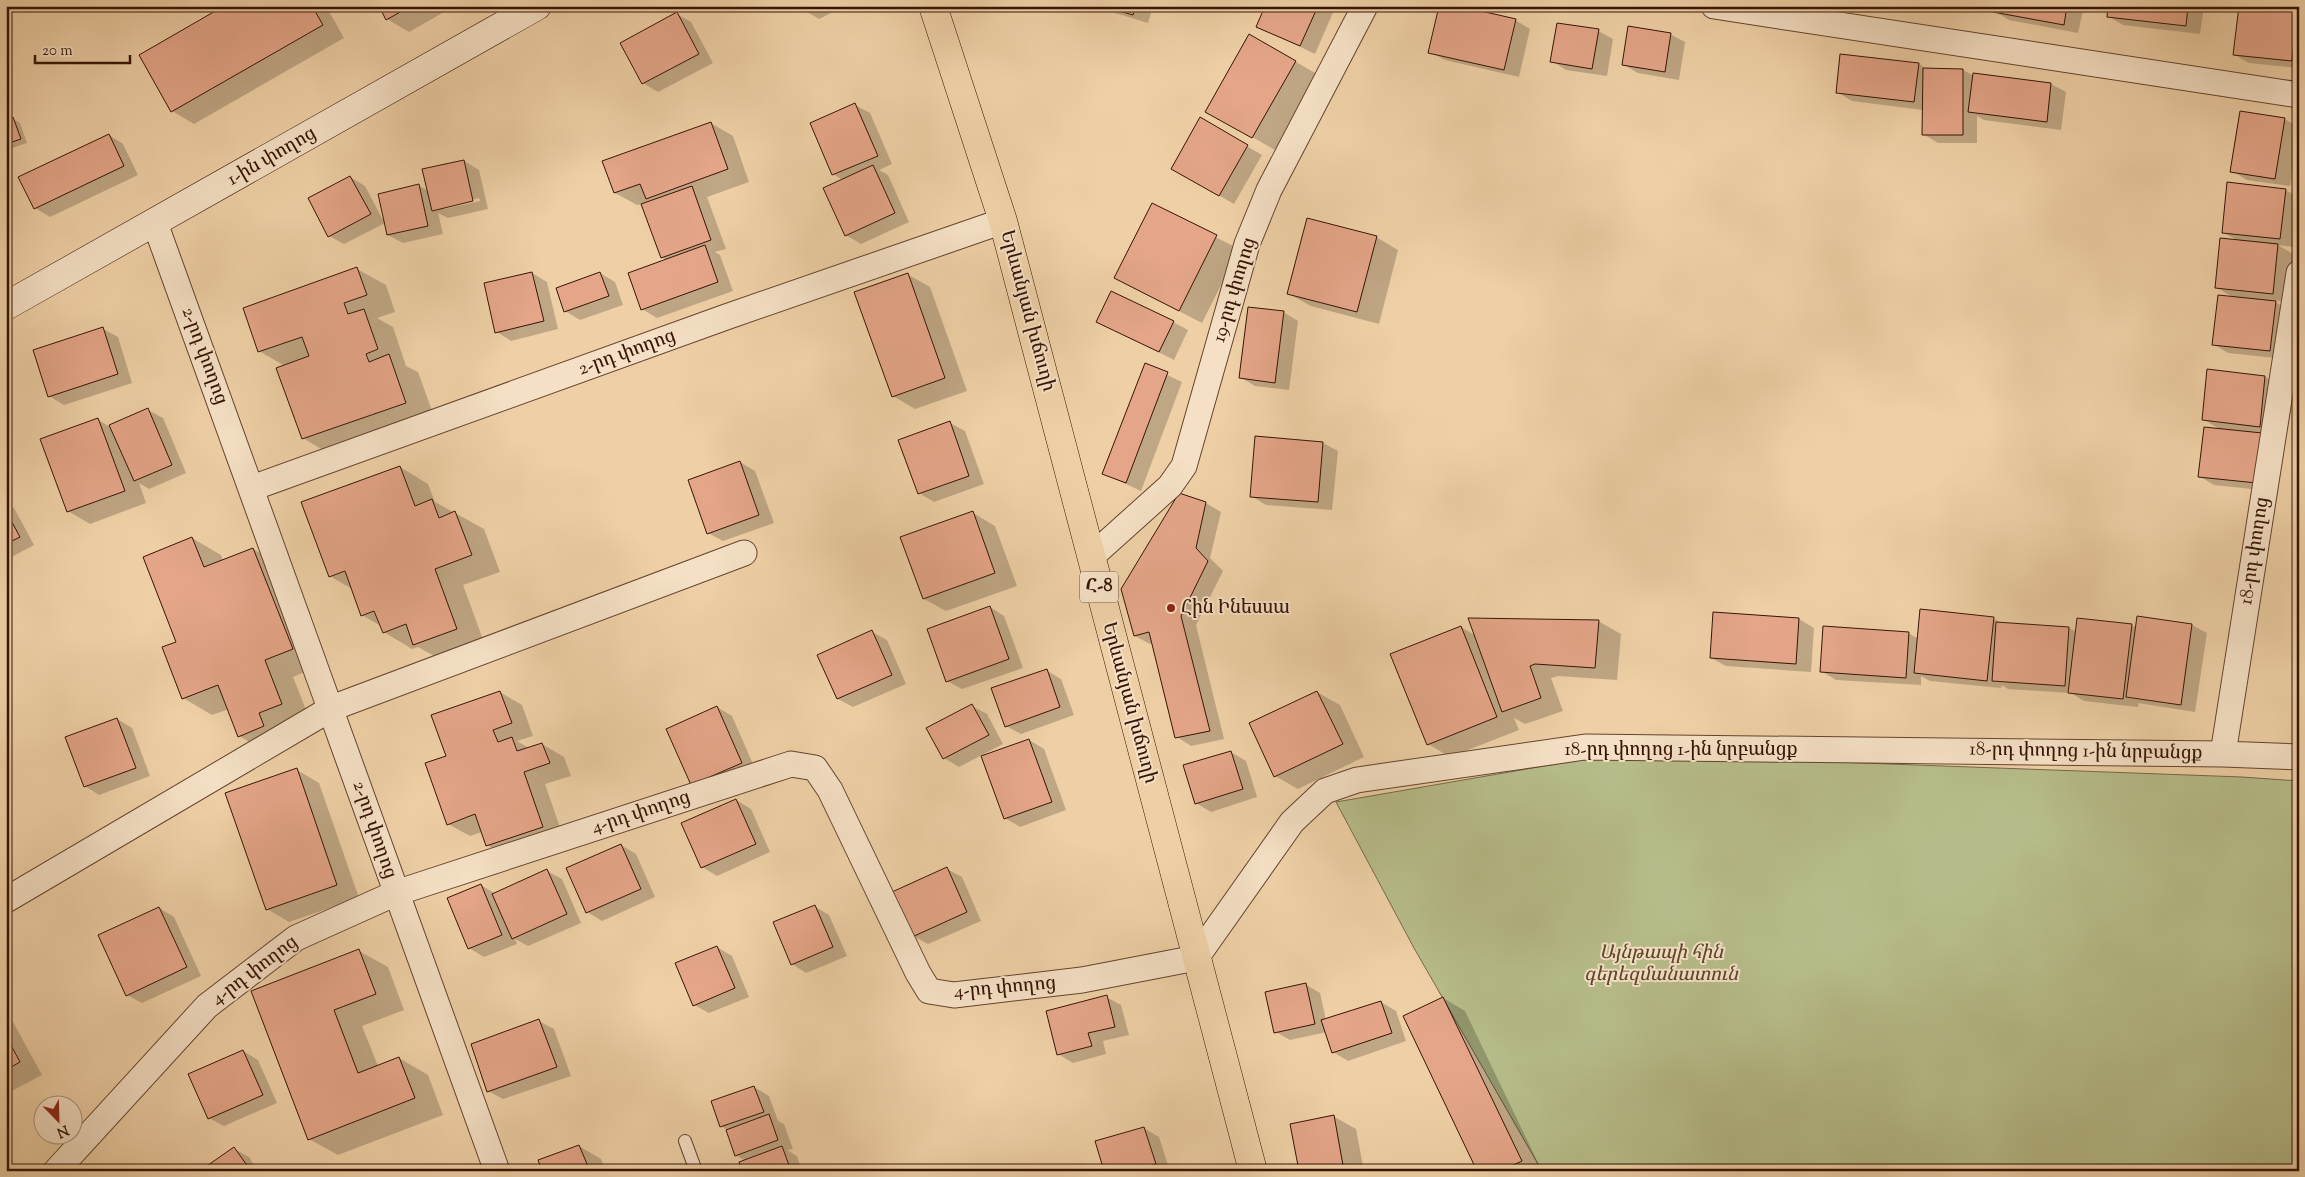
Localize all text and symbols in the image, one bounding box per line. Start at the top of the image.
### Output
scale bar [35,32,130,64]
text: 20 m [42,41,73,62]
street label: 1-ին փողոց [223,121,321,193]
street label: Երևանյան խճուղի [993,227,1062,395]
street label: 19-րդ փողոց [1206,234,1264,346]
street label: 2-րդ փողոց [174,303,234,409]
street label: 2-րդ փողոց [574,323,680,383]
street label: 18-րդ փողոց [2233,495,2277,607]
road number: Հ-8 [1080,572,1118,602]
place label: Հին Ինեսսա [1181,595,1290,622]
marker: Հին Ինեսսա [1165,602,1177,614]
street label: Երևանյան խճուղի [1095,619,1164,787]
street label: 18-րդ փողոց 1-ին նրբանցք [1969,736,2203,768]
street label: 18-րդ փողոց 1-ին նրբանցք [1564,737,1798,764]
street label: 2-րդ փողոց [345,777,403,883]
street label: 4-րդ փողոց [588,784,694,842]
street label: 4-րդ փողոց [206,929,304,1013]
park label: Այնթապի հին գերեզմանատուն [1584,940,1739,989]
street label: 4-րդ փողոց [953,970,1057,1006]
north arrow [32,1094,82,1144]
text: N [53,1119,71,1142]

